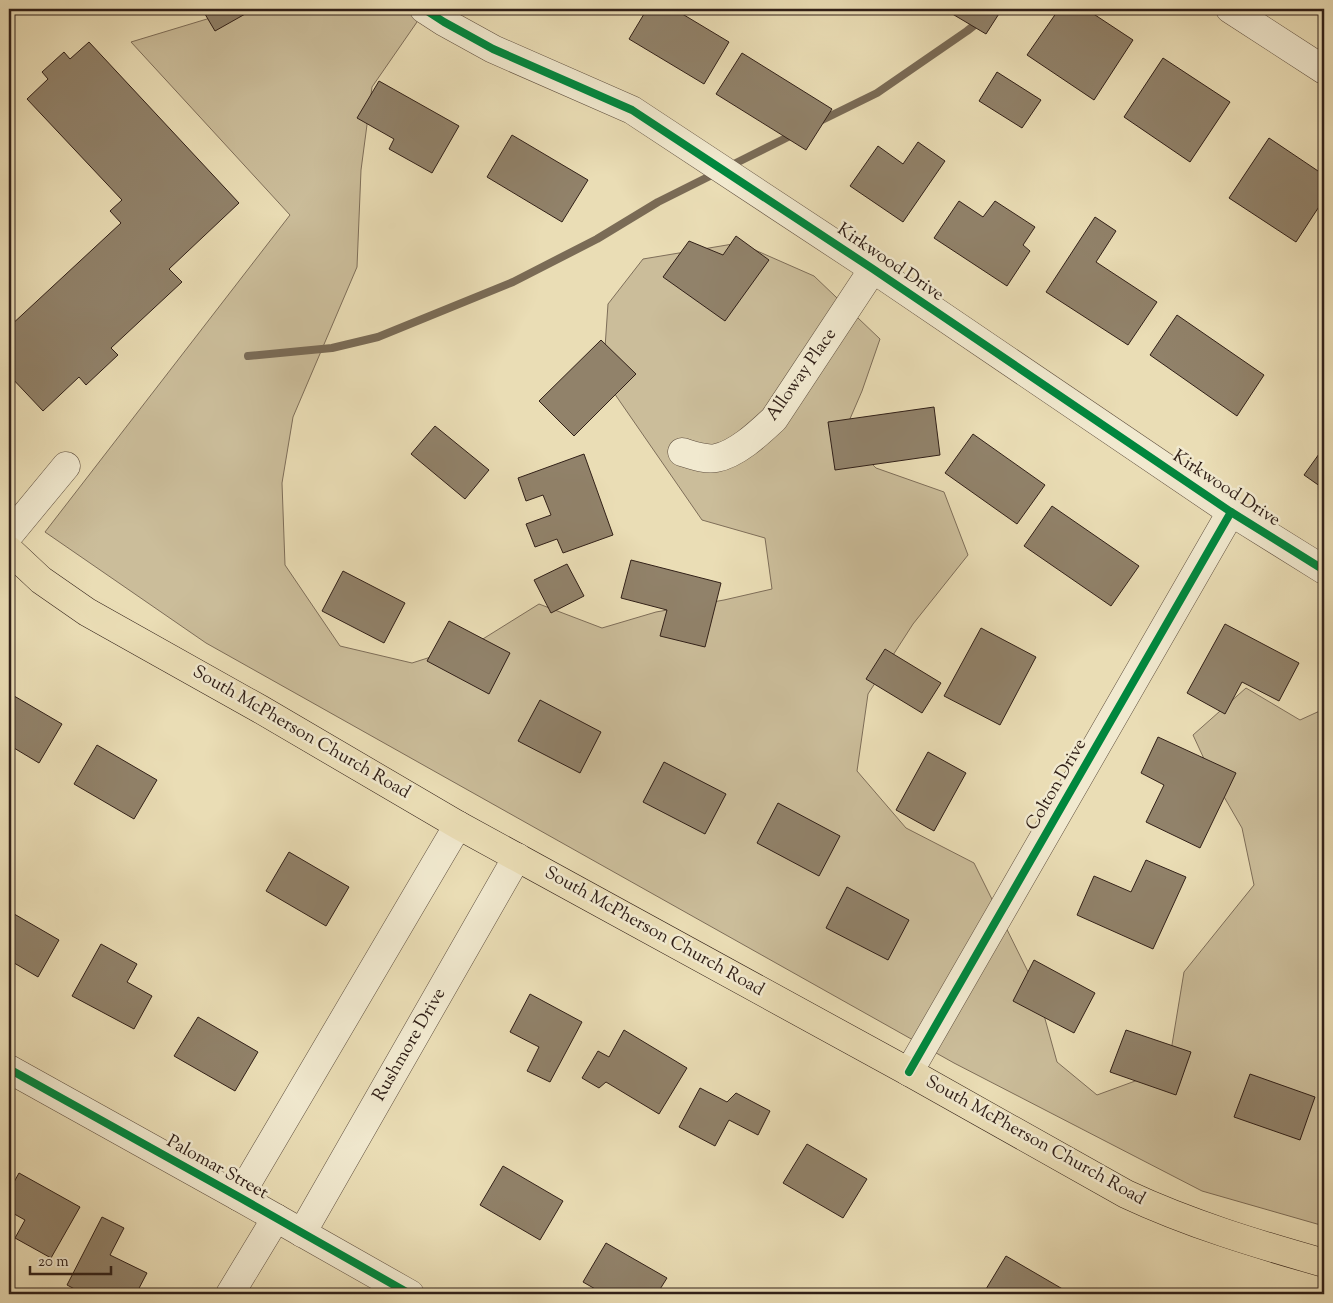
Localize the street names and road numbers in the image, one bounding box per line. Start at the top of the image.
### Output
street label: Kirkwood Drive [831,218,949,308]
street label: Alloway Place [760,323,844,427]
street label: Kirkwood Drive [1167,444,1285,534]
street label: South McPherson Church Road [187,660,415,806]
street label: Colton Drive [1020,734,1094,836]
street label: South McPherson Church Road [539,861,769,1003]
street label: Rushmore Drive [367,983,453,1107]
street label: South McPherson Church Road [920,1070,1150,1212]
street label: Palomar Street [161,1129,273,1207]

